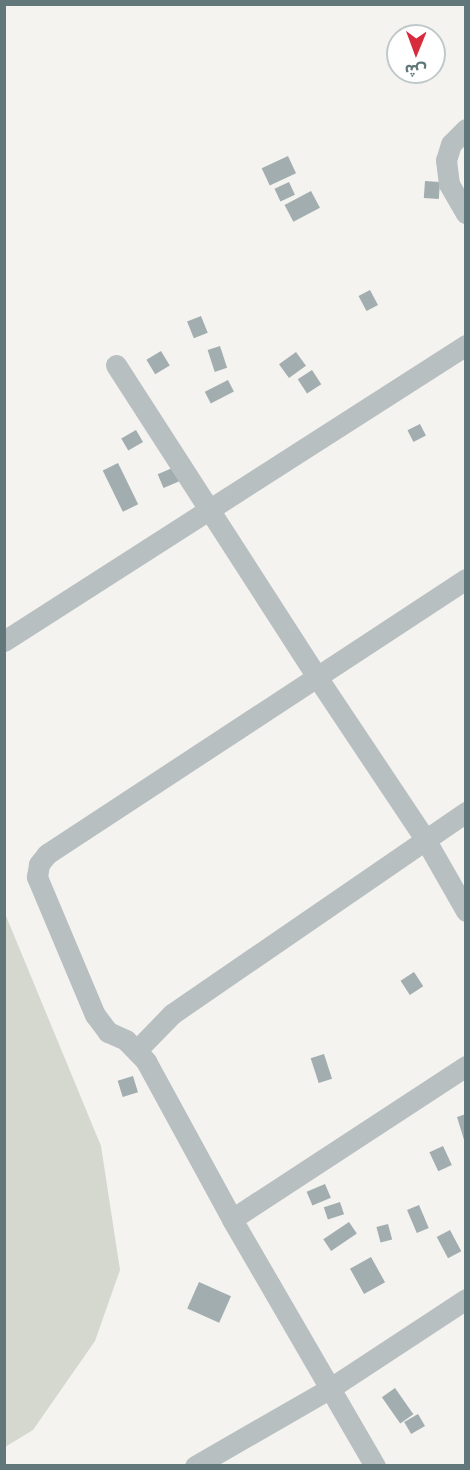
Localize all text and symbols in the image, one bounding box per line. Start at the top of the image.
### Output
north arrow [386,24,446,84]
text: ش [405,59,427,82]

